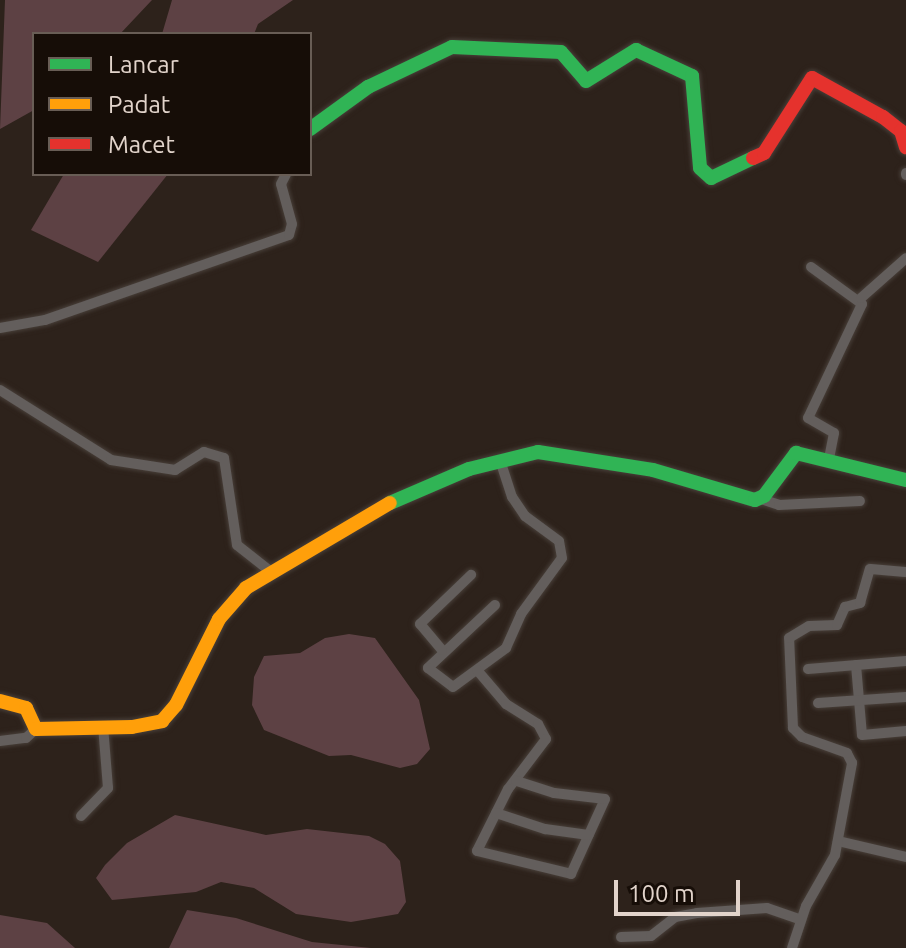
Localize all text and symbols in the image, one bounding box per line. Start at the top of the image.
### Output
legend [32,32,312,176]
text: Lancar [108,51,179,78]
text: Padat [108,91,170,118]
text: Macet [108,131,175,158]
scale bar [618,864,744,914]
text: 100 m [628,880,695,907]

